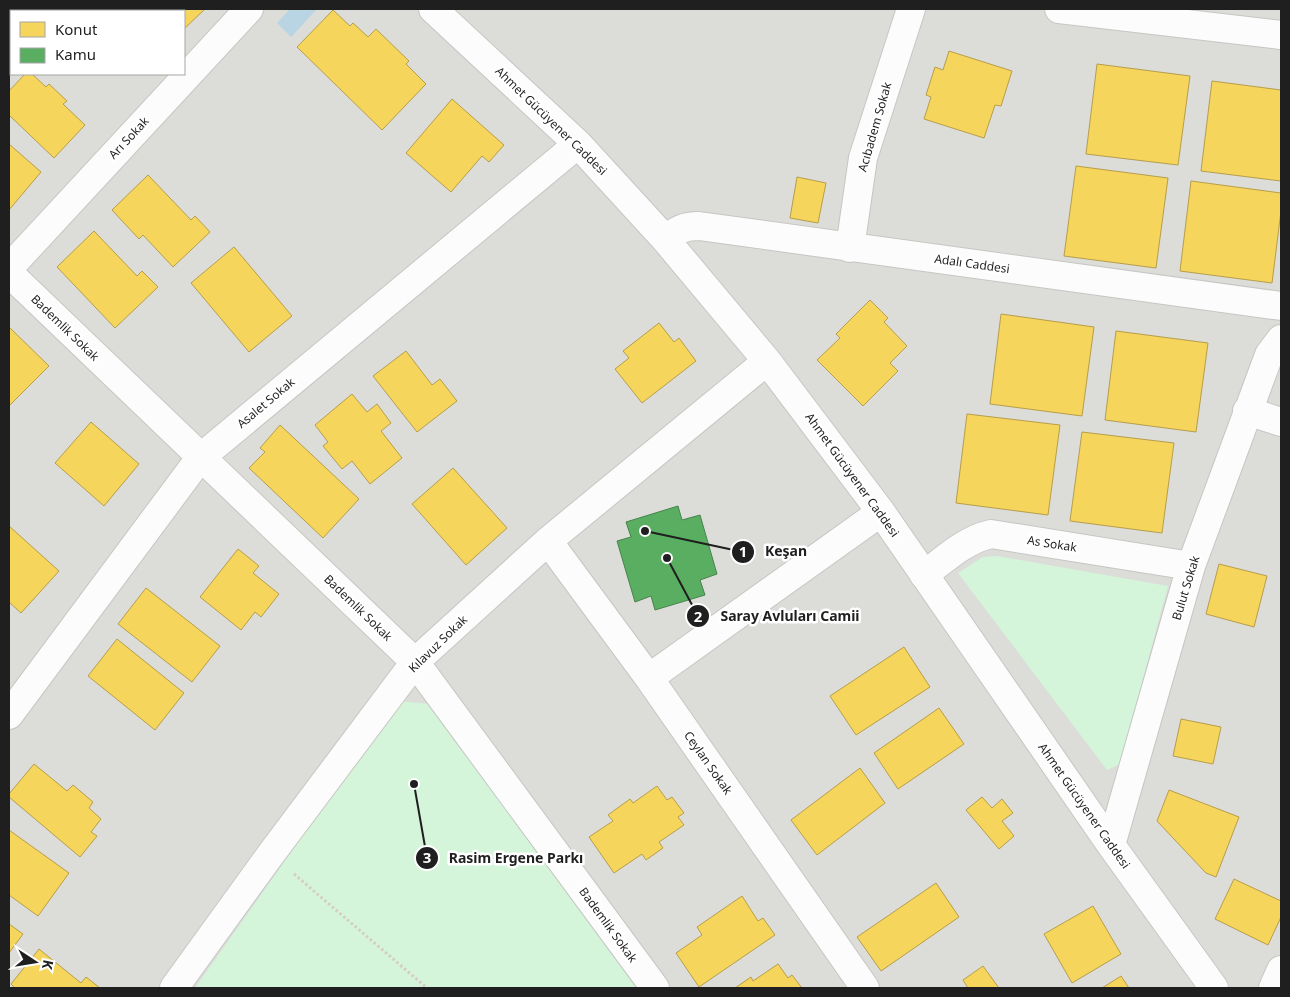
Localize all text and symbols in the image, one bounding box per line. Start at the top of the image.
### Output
legend [10,10,185,75]
text: Konut [55,19,98,39]
text: Kamu [55,44,96,64]
street label: Ahmet Gücüyener Caddesi [492,63,611,179]
street label: Acıbadem Sokak [854,79,896,174]
street label: Arı Sokak [105,112,153,163]
street label: Adalı Caddesi [933,250,1011,277]
street label: Bademlik Sokak [27,291,104,365]
street label: Asalet Sokak [233,373,299,432]
street label: Ahmet Gücüyener Caddesi [802,409,903,540]
street label: As Sokak [1026,531,1079,556]
callout: Keşan [730,537,817,566]
text: 1 [739,541,747,561]
text: Keşan [765,541,807,560]
street label: Bulut Sokak [1168,553,1204,622]
street label: Bademlik Sokak [320,571,397,645]
callout: Saray Avluları Camii [685,602,869,631]
text: 2 [694,606,703,626]
text: Saray Avluları Camii [720,606,860,625]
street label: Kılavuz Sokak [404,611,471,676]
street label: Ceylan Sokak [680,728,737,798]
street label: Ahmet Gücüyener Caddesi [1035,740,1134,872]
callout: Rasim Ergene Parkı [414,843,594,872]
text: 3 [423,847,431,867]
text: Rasim Ergene Parkı [449,848,583,867]
street label: Bademlik Sokak [575,884,642,966]
north arrow [10,937,60,987]
text: K [38,958,58,972]

